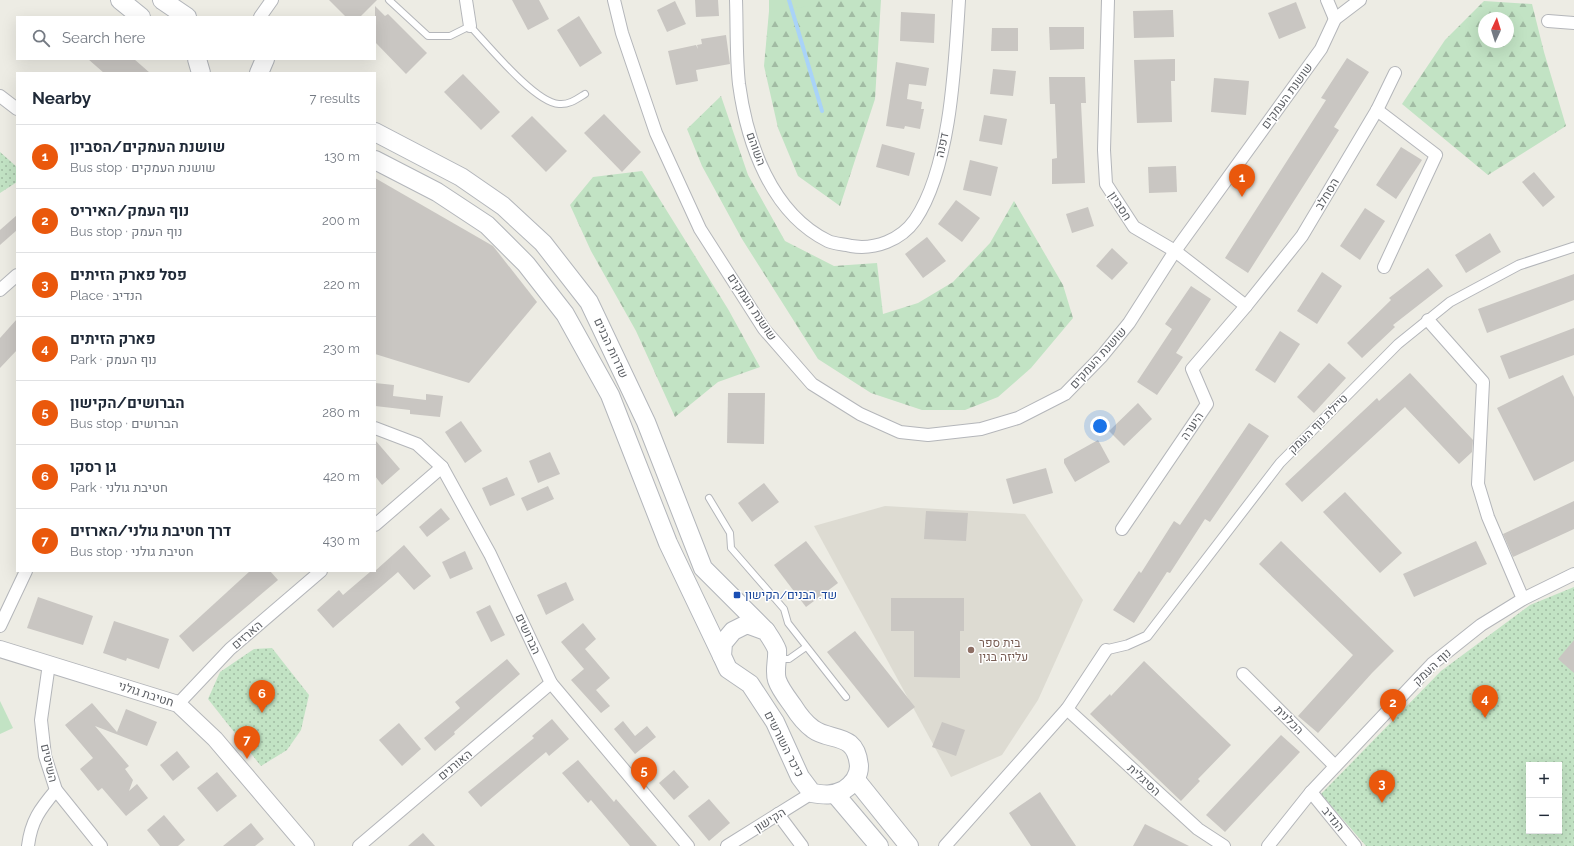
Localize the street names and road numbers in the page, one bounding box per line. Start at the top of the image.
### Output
street label: שושנת העמקים [1258,60,1316,132]
street label: השוהם [743,130,769,168]
street label: דפנה [933,131,951,159]
street label: הסחלב [1312,176,1342,212]
street label: חסביון [1105,189,1135,223]
street label: שושנת העמקים [724,271,780,343]
street label: שדרות הבנים [591,316,631,380]
street label: שושנת העמקים [1067,324,1129,392]
street label: טיילת נוף העמק [1285,391,1351,457]
street label: היערה [1178,409,1206,443]
street label: הברושים [512,611,544,657]
street label: הארזים [229,618,265,652]
street label: נוף העמק [1410,646,1454,688]
street label: חטיבת גולני [116,678,176,710]
street label: הכלנית [1272,703,1306,737]
street label: כיכר השורשים [761,709,807,779]
street label: השיטים [38,742,60,784]
street label: האורנים [435,747,475,783]
street label: הסיגלית [1125,761,1163,799]
street label: הנדיב [1319,804,1347,834]
street label: הקישון [752,805,788,835]

